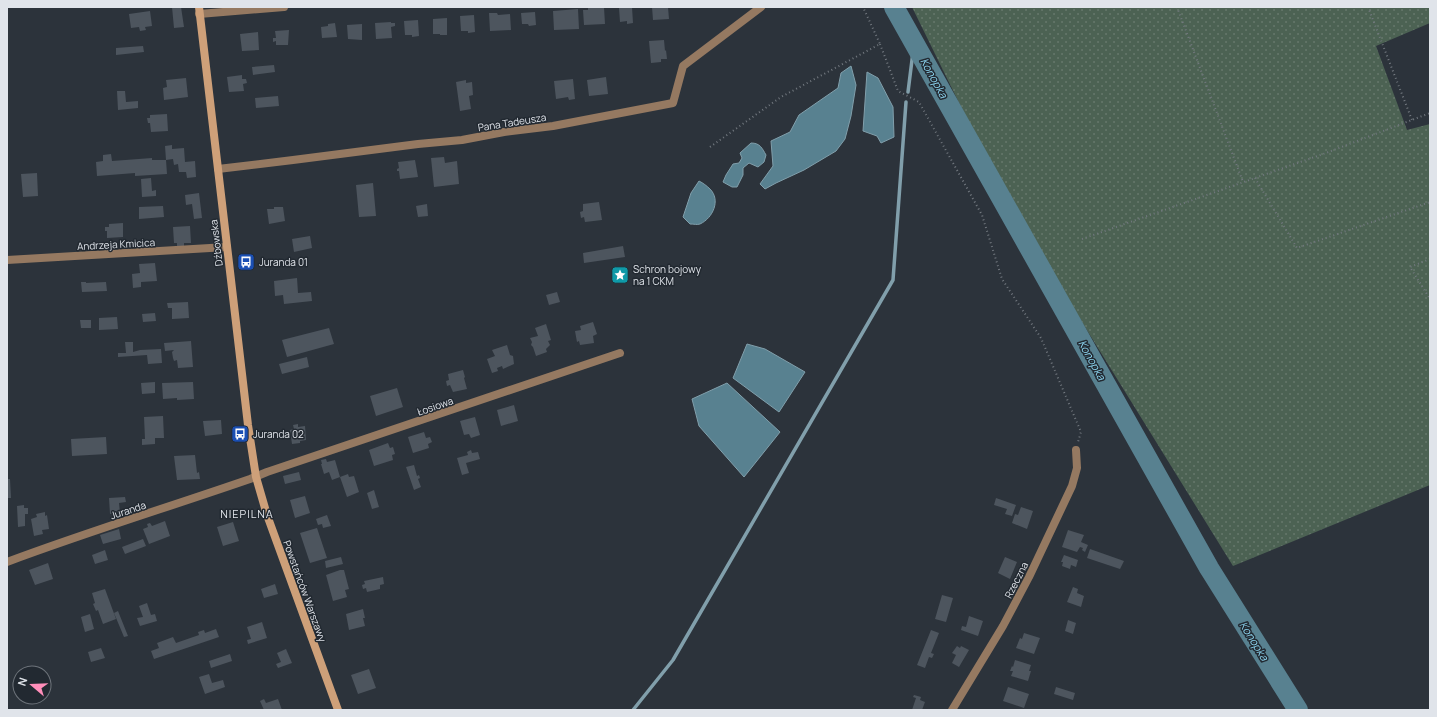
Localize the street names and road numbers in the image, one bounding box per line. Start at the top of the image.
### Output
street label: Pana Tadeusza [477,110,547,134]
street label: Dźbowska [206,219,226,267]
street label: Andrzeja Kmicica [77,235,155,253]
street label: Łosiowa [415,393,455,419]
street label: Juranda [108,498,148,522]
street label: Powstańców Warszawy [280,538,330,644]
street label: Rzeczna [1001,559,1031,601]

